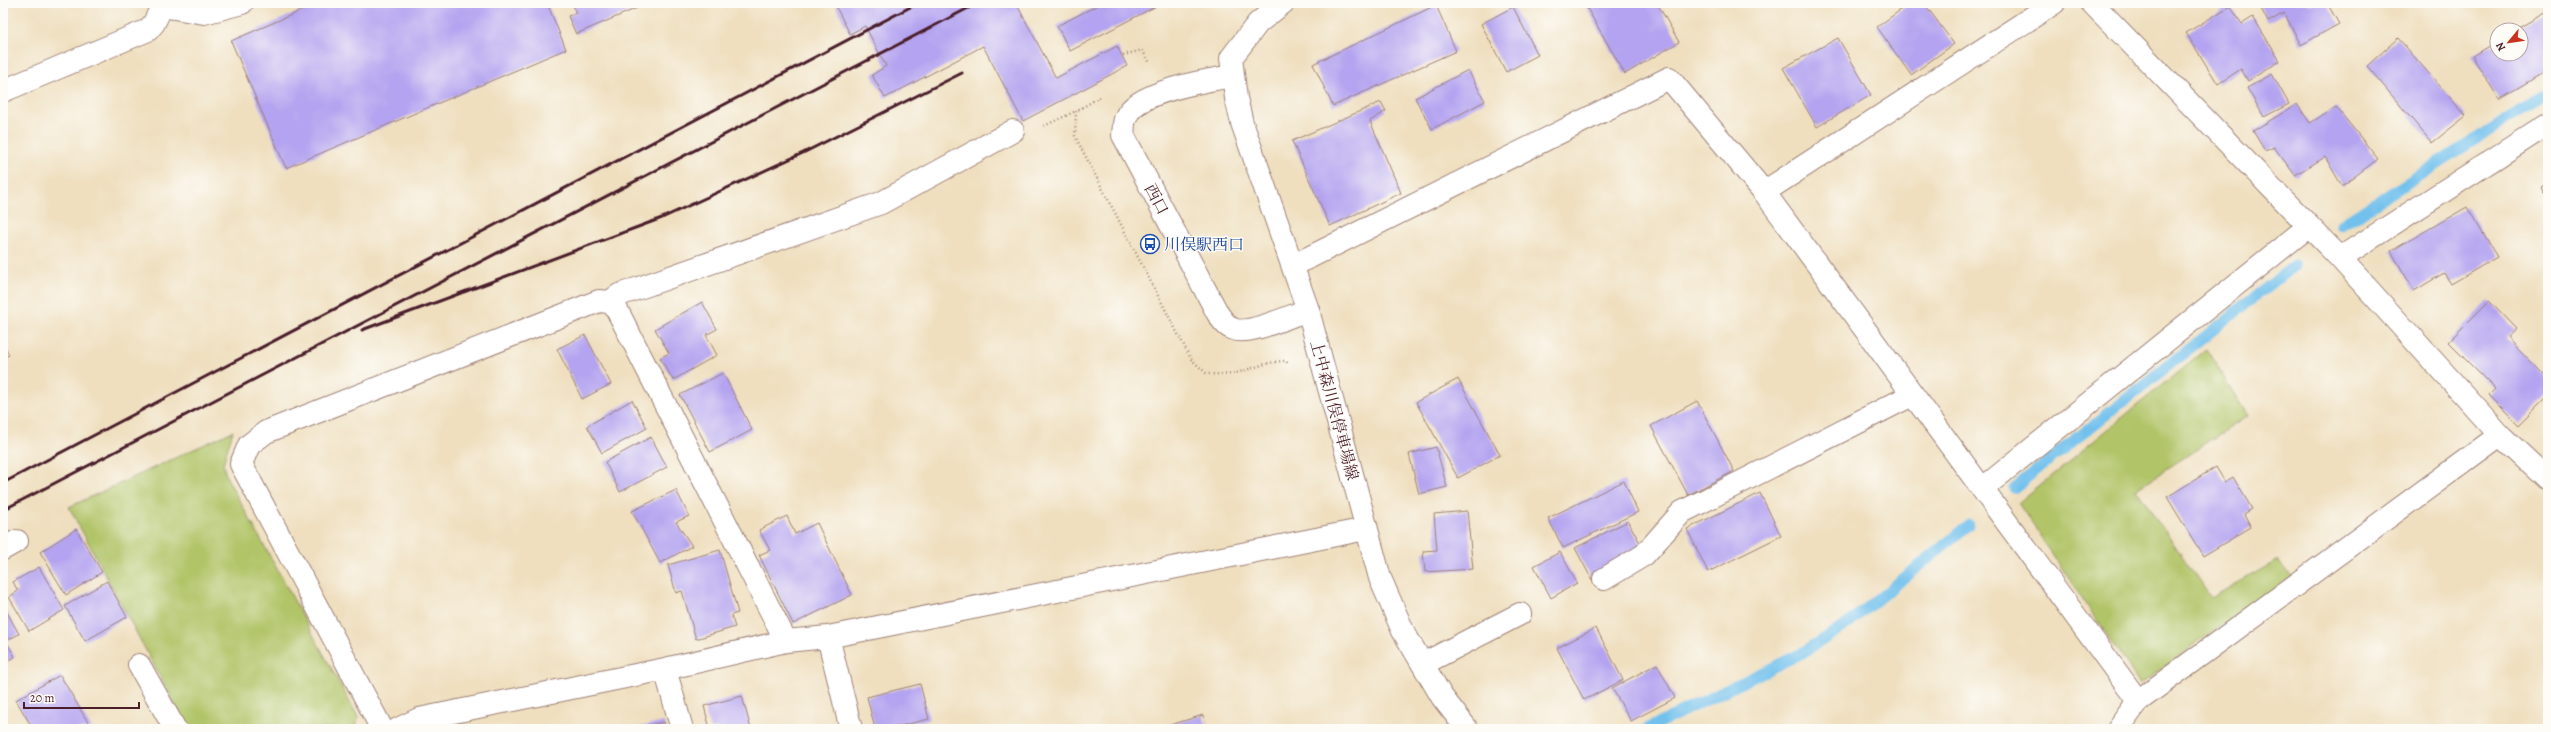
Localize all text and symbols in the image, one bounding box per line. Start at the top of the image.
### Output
north arrow [2489,22,2529,62]
text: N [2492,39,2509,54]
street label: 西口 [1139,180,1173,219]
bus stop icon: 川俣駅西口 [1139,233,1161,255]
place label: 川俣駅西口 [1164,234,1244,256]
street label: 上中森川俣停車場線 [1305,338,1363,483]
scale bar [24,684,139,710]
text: 20 m [30,690,54,706]

